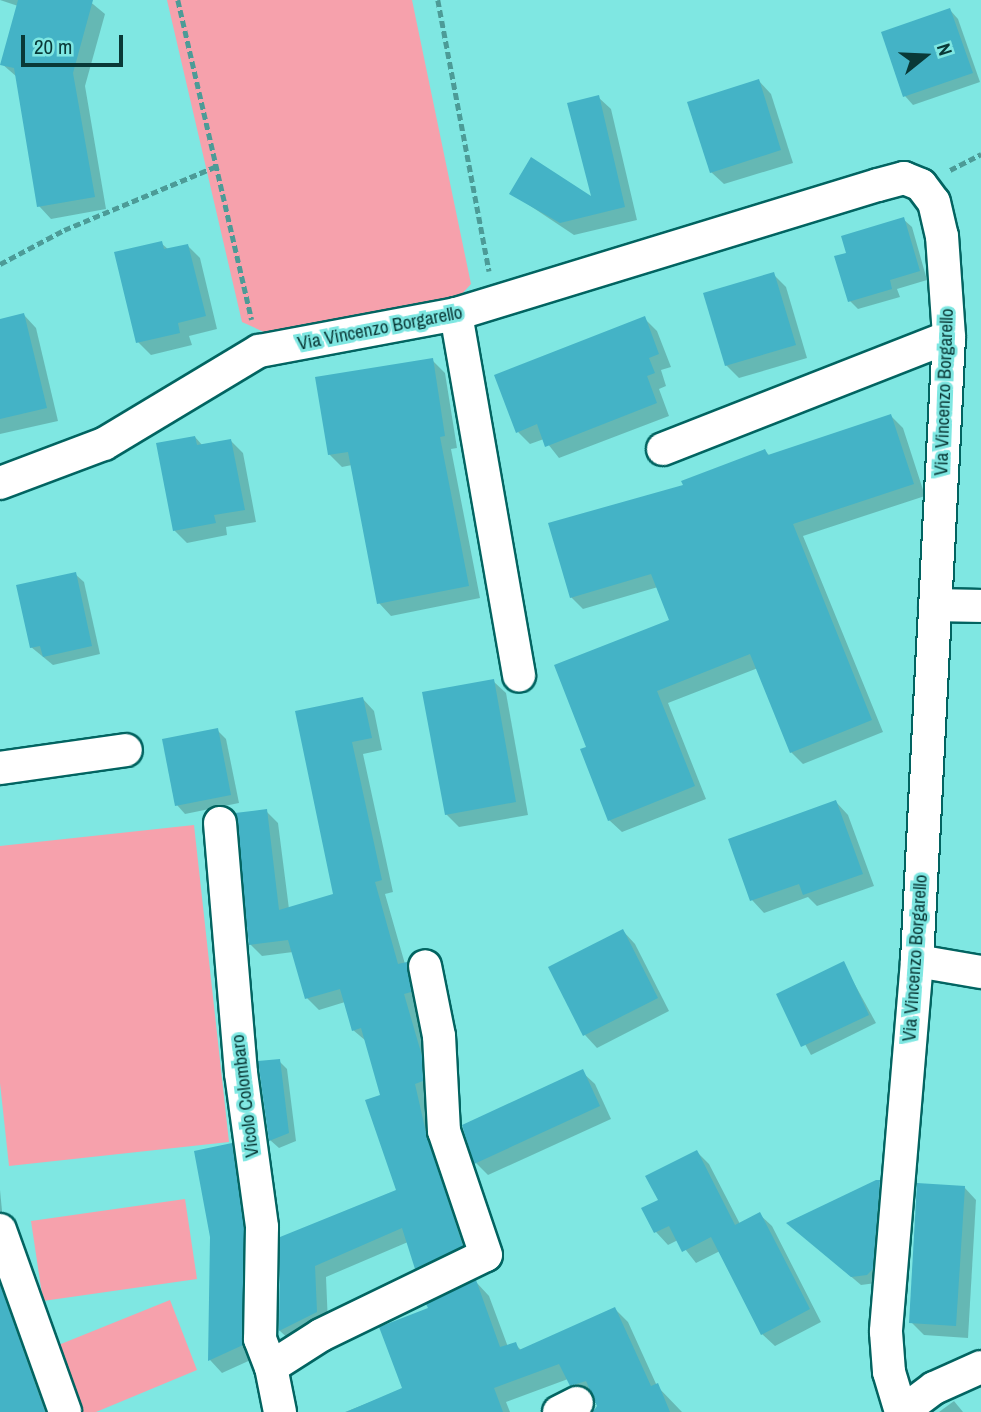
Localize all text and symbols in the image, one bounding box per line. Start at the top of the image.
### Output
scale bar [24,21,126,65]
north arrow [890,21,960,91]
text: 20 m [34,32,72,61]
text: N [931,40,959,59]
street label: Via Vincenzo Borgarello [296,301,464,355]
street label: Via Vincenzo Borgarello [930,308,958,476]
street label: Via Vincenzo Borgarello [898,874,932,1042]
street label: Vicolo Colombaro [226,1033,264,1159]

